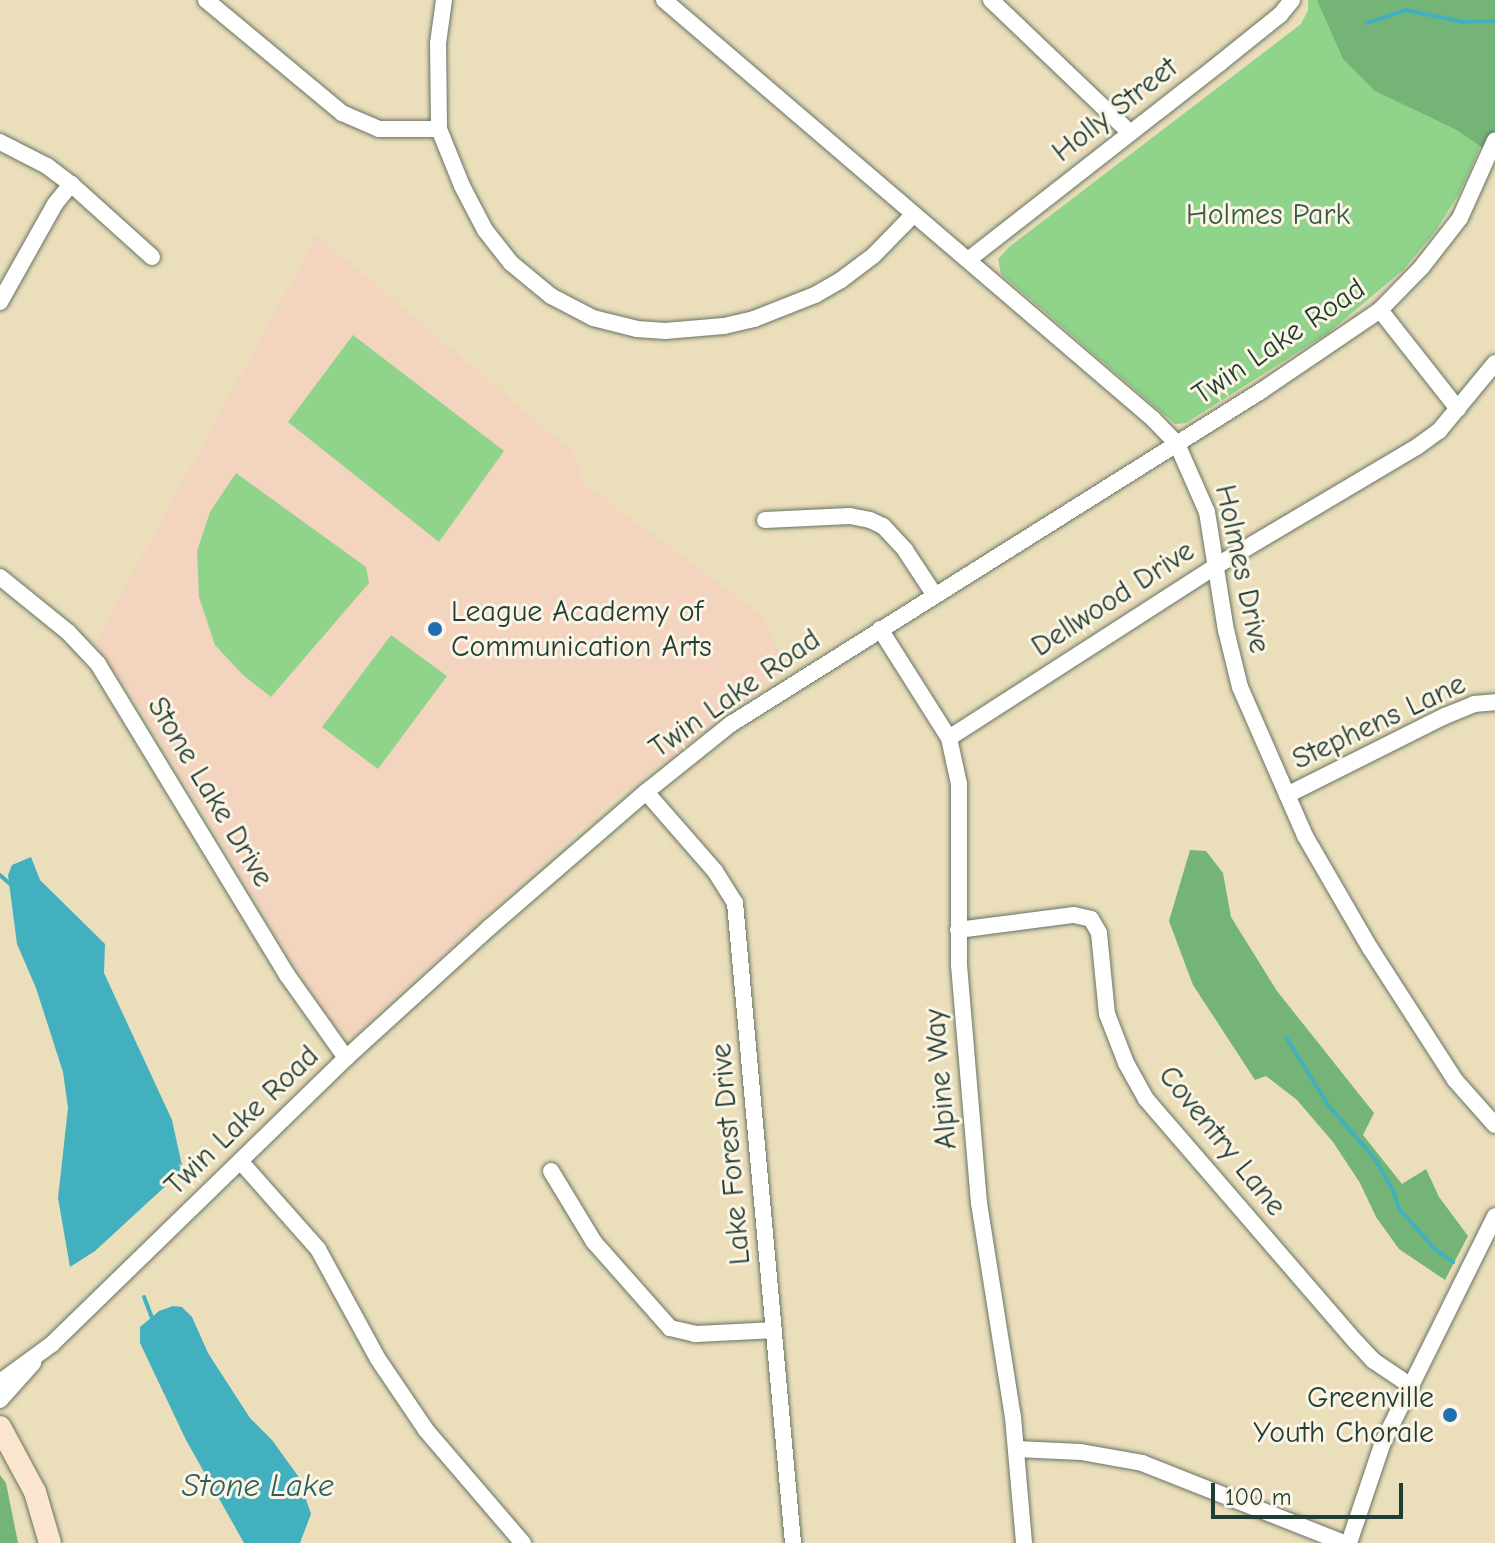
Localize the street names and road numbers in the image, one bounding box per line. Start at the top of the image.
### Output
street label: Holly Street [1045,50,1185,170]
street label: Twin Lake Road [1186,271,1372,413]
street label: Holmes Drive [1207,482,1277,656]
street label: Dellwood Drive [1025,533,1201,665]
street label: Twin Lake Road [642,622,828,766]
street label: Stephens Lane [1287,666,1471,778]
street label: Stone Lake Drive [139,690,281,894]
street label: Alpine Way [917,1007,965,1151]
street label: Twin Lake Road [157,1038,327,1204]
street label: Lake Forest Drive [703,1042,759,1266]
street label: Coventry Lane [1150,1059,1294,1223]

